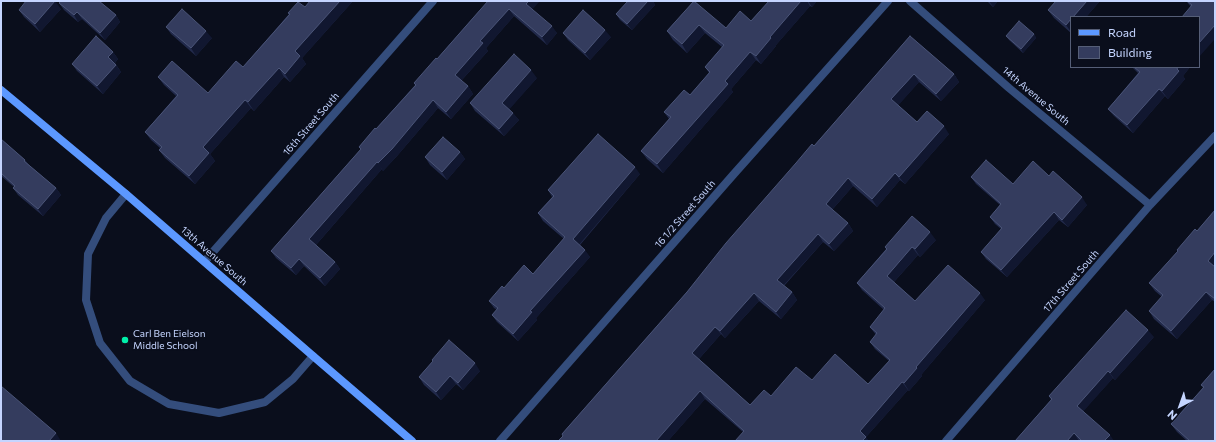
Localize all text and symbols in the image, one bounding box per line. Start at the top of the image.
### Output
legend [1070,16,1200,68]
text: Road [1108,25,1136,39]
text: Building [1108,45,1152,59]
street label: 14th Avenue South [1000,64,1072,128]
street label: 16th Street South [280,90,342,158]
street label: 16 1/2 Street South [652,178,718,250]
street label: 13th Avenue South [178,224,250,288]
street label: 17th Street South [1041,247,1101,315]
place label: Carl Ben Eielson Middle School [133,328,205,352]
marker: Carl Ben Eielson Middle School [120,335,130,345]
north arrow [1160,386,1200,426]
text: N [1164,408,1179,423]

